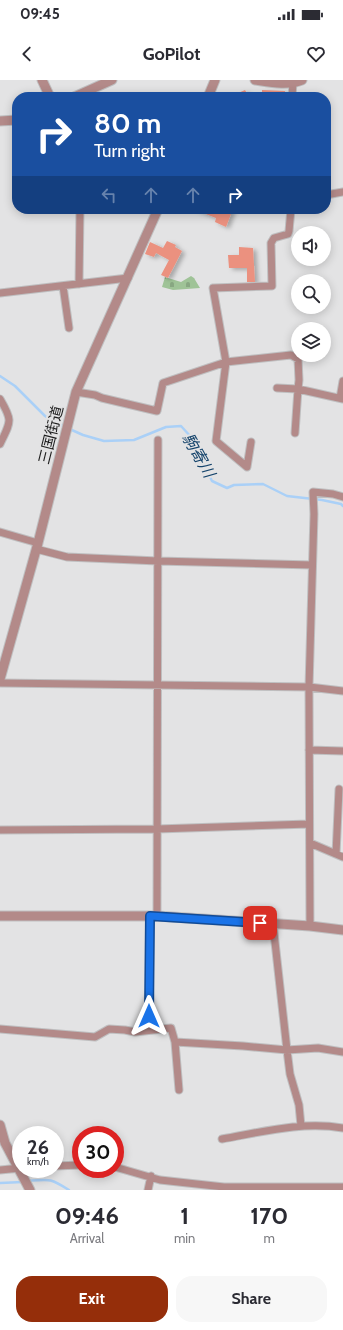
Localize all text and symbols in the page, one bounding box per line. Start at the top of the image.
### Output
text: 09:45 [20,5,60,23]
icon: back [16,43,38,65]
text: GoPilot [143,43,200,65]
icon: heart [305,43,327,65]
text: 80 m [94,106,161,140]
icon: right [28,108,80,160]
text: Turn right [94,140,165,162]
icon: left [98,184,120,206]
icon: ahead [140,184,162,206]
icon: ahead [182,184,204,206]
icon: right [224,184,246,206]
map controls [291,226,331,362]
button: sound [291,226,331,266]
button: search [291,274,331,314]
button: layers [291,322,331,362]
street label: 三国街道 [35,404,67,466]
water label: 駒寄川 [178,430,220,483]
pin [243,906,277,940]
icon: arrive [249,912,271,934]
position arrow [128,995,170,1037]
speed limit sign: 30 [72,1126,124,1178]
text: 26 [27,1135,49,1159]
text: km/h [27,1155,49,1168]
text: 09:46 [55,1201,119,1230]
text: 1 [180,1201,189,1230]
text: 170 [250,1201,288,1230]
text: Arrival [70,1230,104,1246]
text: min [174,1230,195,1246]
text: m [263,1230,275,1246]
button: Exit [16,1276,168,1322]
button: Share [176,1276,327,1322]

